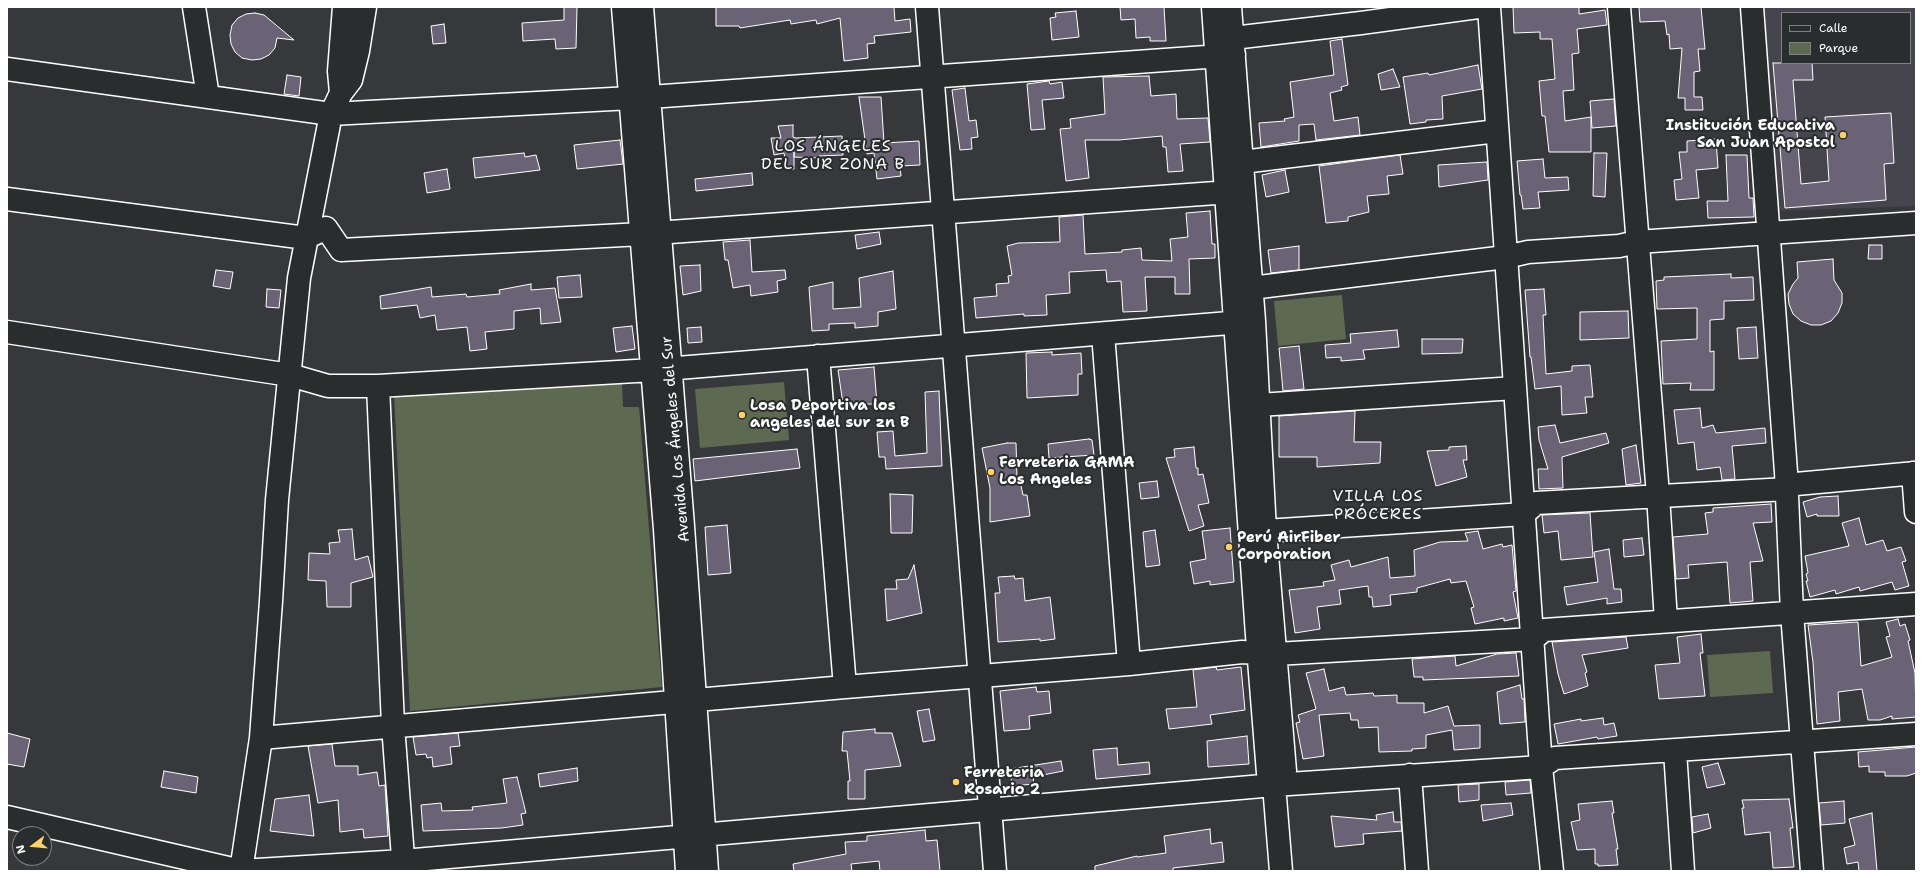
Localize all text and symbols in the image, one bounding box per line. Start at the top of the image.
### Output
legend [1781,12,1911,64]
text: Calle [1819,20,1848,36]
text: Parque [1819,40,1858,56]
place label: Institución Educativa San Juan Apostol [1666,117,1835,152]
marker: Institución Educativa San Juan Apostol [1838,130,1848,140]
district label: LOS ÁNGELES DEL SUR ZONA B [761,137,905,175]
street label: Avenida Los Ángeles del Sur [658,335,694,543]
place label: Losa Deportiva los angeles del sur zn B [750,397,909,432]
marker: Losa Deportiva los angeles del sur zn B [737,410,747,420]
place label: Ferreteria GAMA Los Angeles [999,454,1135,489]
marker: Ferreteria GAMA Los Angeles [986,467,996,477]
district label: VILLA LOS PRÓCERES [1333,487,1423,525]
place label: Perú AirFiber Corporation [1237,529,1341,564]
marker: Perú AirFiber Corporation [1224,542,1234,552]
place label: Ferreteria Rosario 2 [964,764,1044,799]
marker: Ferreteria Rosario 2 [951,777,961,787]
north arrow [12,826,52,866]
text: N [13,843,29,855]

